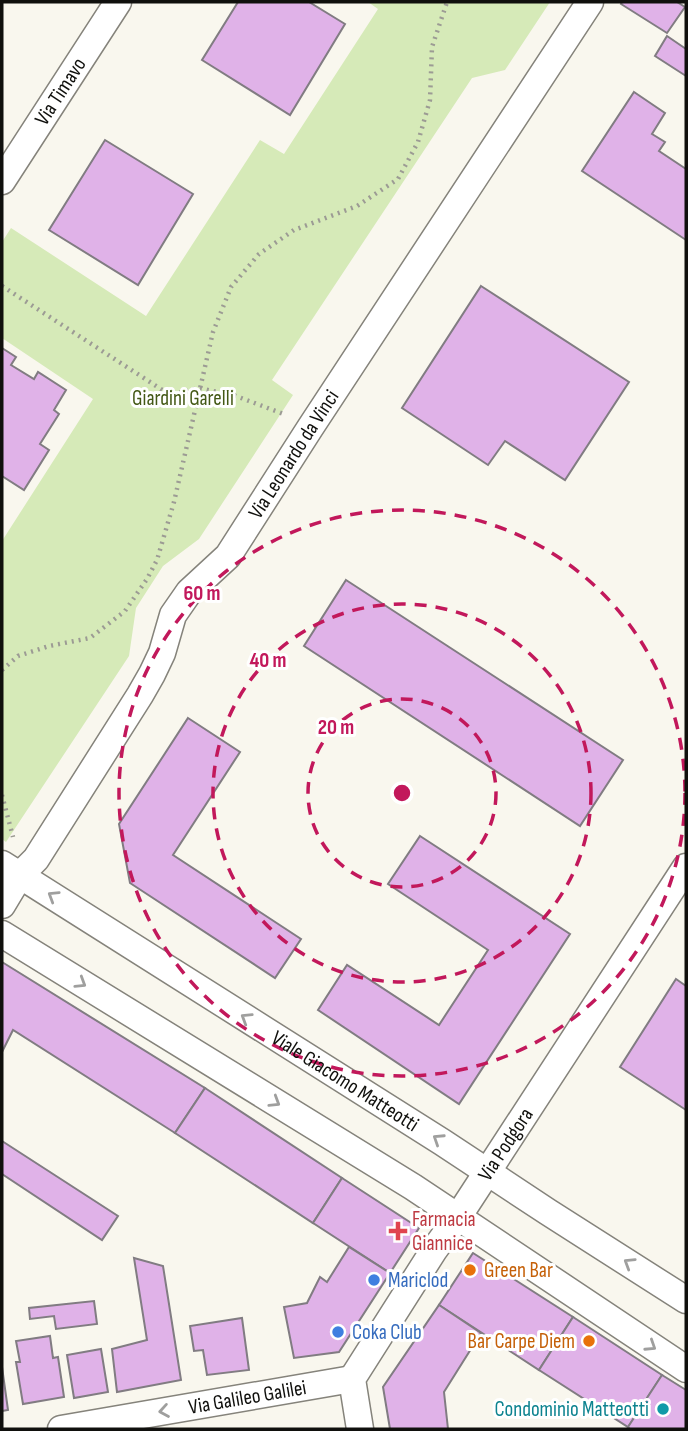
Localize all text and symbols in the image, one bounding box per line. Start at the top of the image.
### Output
street label: Via Timavo [29,53,91,130]
street label: Via Leonardo da Vinci [243,385,344,523]
park label: Giardini Garelli [132,386,234,411]
text: 60 m [183,581,221,606]
text: 40 m [250,648,286,673]
text: 20 m [318,715,354,740]
centre of rings [390,781,414,805]
one-way arrow [48,891,61,904]
one-way arrow [73,975,86,988]
one-way arrow [240,1013,253,1026]
street label: Viale Giacomo Matteotti [267,1025,424,1137]
one-way arrow [267,1094,280,1107]
street label: Via Podgora [472,1103,538,1186]
one-way arrow [432,1135,445,1148]
place label: Farmacia Giannice [412,1207,476,1256]
marker: Farmacia Giannice [390,1223,406,1239]
place label: Green Bar [484,1258,553,1283]
one-way arrow [623,1258,636,1271]
marker: Green Bar [462,1262,478,1278]
place label: Mariclod [388,1268,448,1293]
marker: Mariclod [366,1272,382,1288]
place label: Coka Club [352,1320,422,1345]
marker: Coka Club [330,1324,346,1340]
place label: Bar Carpe Diem [468,1329,575,1354]
marker: Bar Carpe Diem [581,1333,597,1349]
one-way arrow [643,1337,656,1350]
street label: Via Galileo Galilei [187,1375,308,1419]
place label: Condominio Matteotti [494,1397,649,1422]
marker: Condominio Matteotti [655,1401,671,1417]
one-way arrow [158,1403,170,1418]

